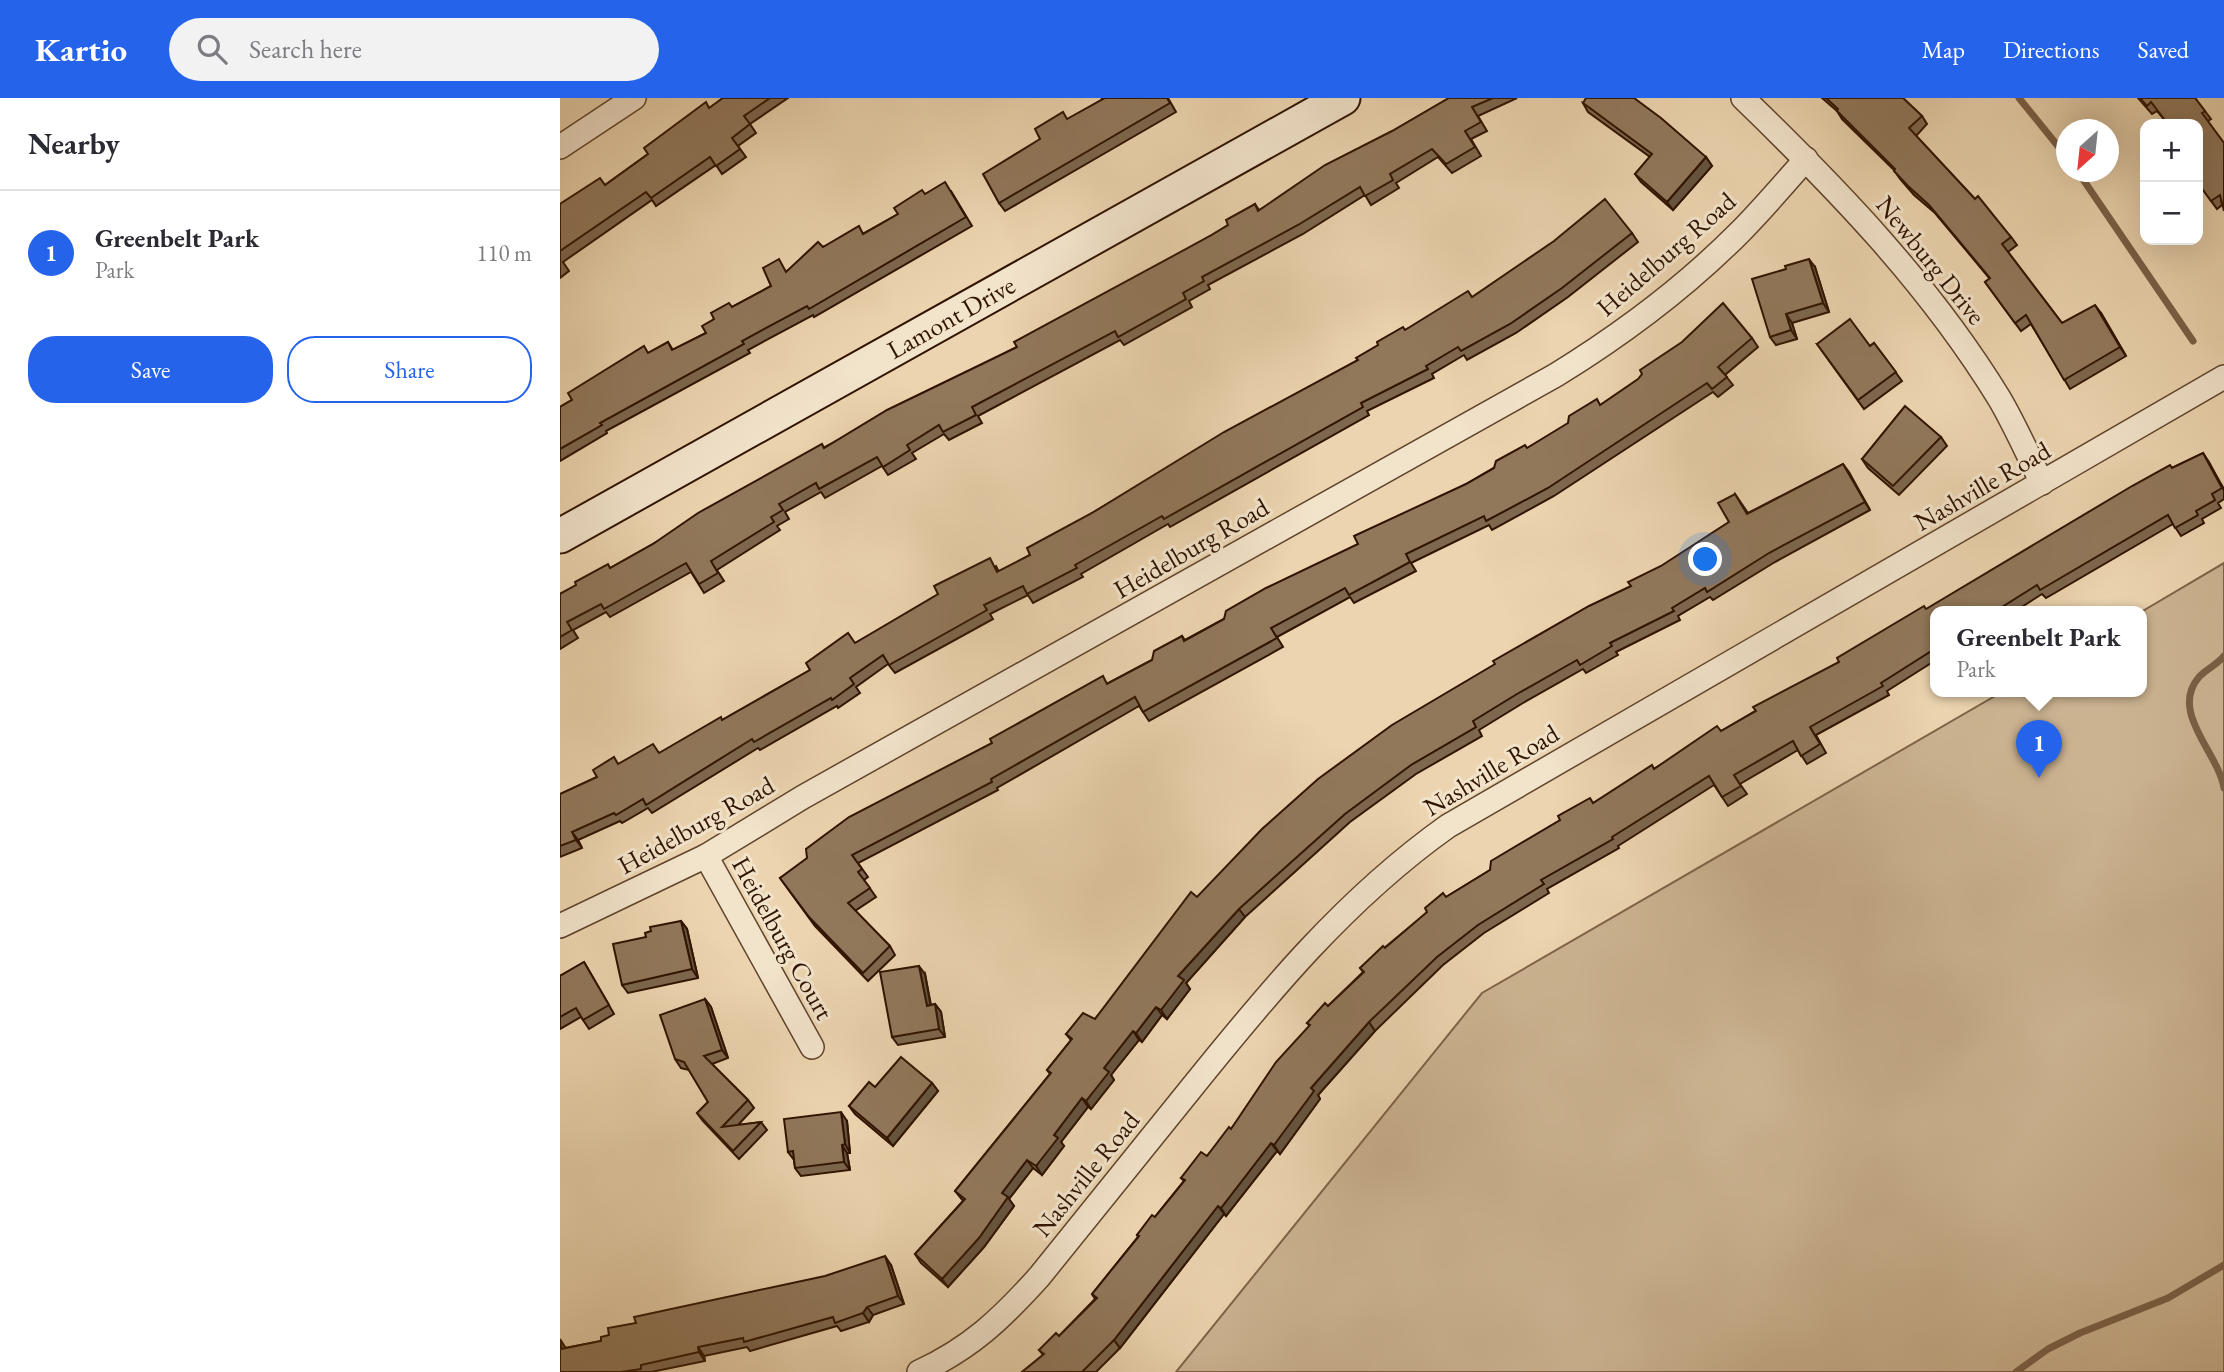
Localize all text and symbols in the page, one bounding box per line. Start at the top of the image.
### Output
search box [169,18,659,81]
text: Kartio [35,28,127,71]
icon: search [193,30,231,68]
text: Search here [249,32,362,66]
text: Map [1922,34,1965,65]
text: Directions [2003,34,2100,65]
text: Saved [2138,34,2189,65]
north arrow [2056,119,2119,182]
map controls [2140,119,2203,245]
button: + [2140,119,2203,182]
text: Nearby [28,124,120,163]
button: − [2140,182,2203,245]
street label: Heidelburg Road [1589,184,1743,324]
street label: Newburg Drive [1869,189,1993,331]
text: Greenbelt Park [95,221,259,255]
text: 1 [45,238,57,268]
text: 110 m [476,238,532,268]
text: Park [95,255,134,285]
street label: Lamont Drive [881,268,1021,367]
button: Save [28,336,273,403]
button: Share [287,336,532,403]
street label: Nashville Road [1908,433,2057,539]
street label: Heidelburg Road [1107,489,1275,606]
your location [1688,542,1722,576]
popup [1930,606,2147,697]
text: Greenbelt Park [1956,620,2121,654]
text: Park [1956,654,1996,684]
street label: Nashville Road [1417,716,1566,824]
pin: 1 [2016,720,2062,778]
street label: Heidelburg Road [612,768,781,882]
street label: Heidelburg Court [724,850,842,1026]
street label: Nashville Road [1025,1104,1148,1244]

